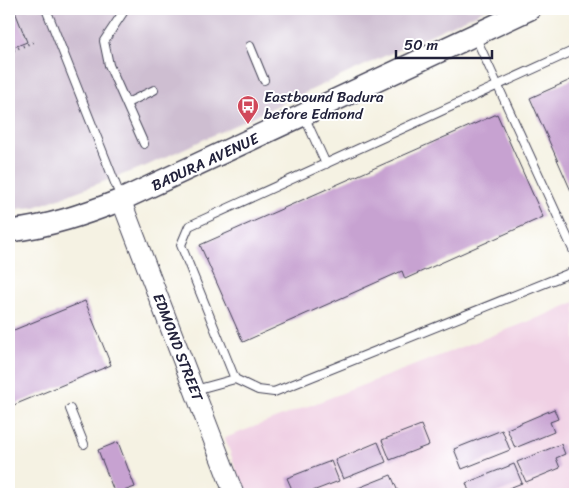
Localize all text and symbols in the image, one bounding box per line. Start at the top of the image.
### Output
scale bar [396,28,493,60]
text: 50 m [404,32,439,58]
place label: Eastbound Badura before Edmond [264,84,384,127]
bus stop icon: Eastbound Badura before Edmond [236,94,260,125]
street label: BADURA AVENUE [147,125,265,198]
street label: EDMOND STREET [145,289,211,406]

